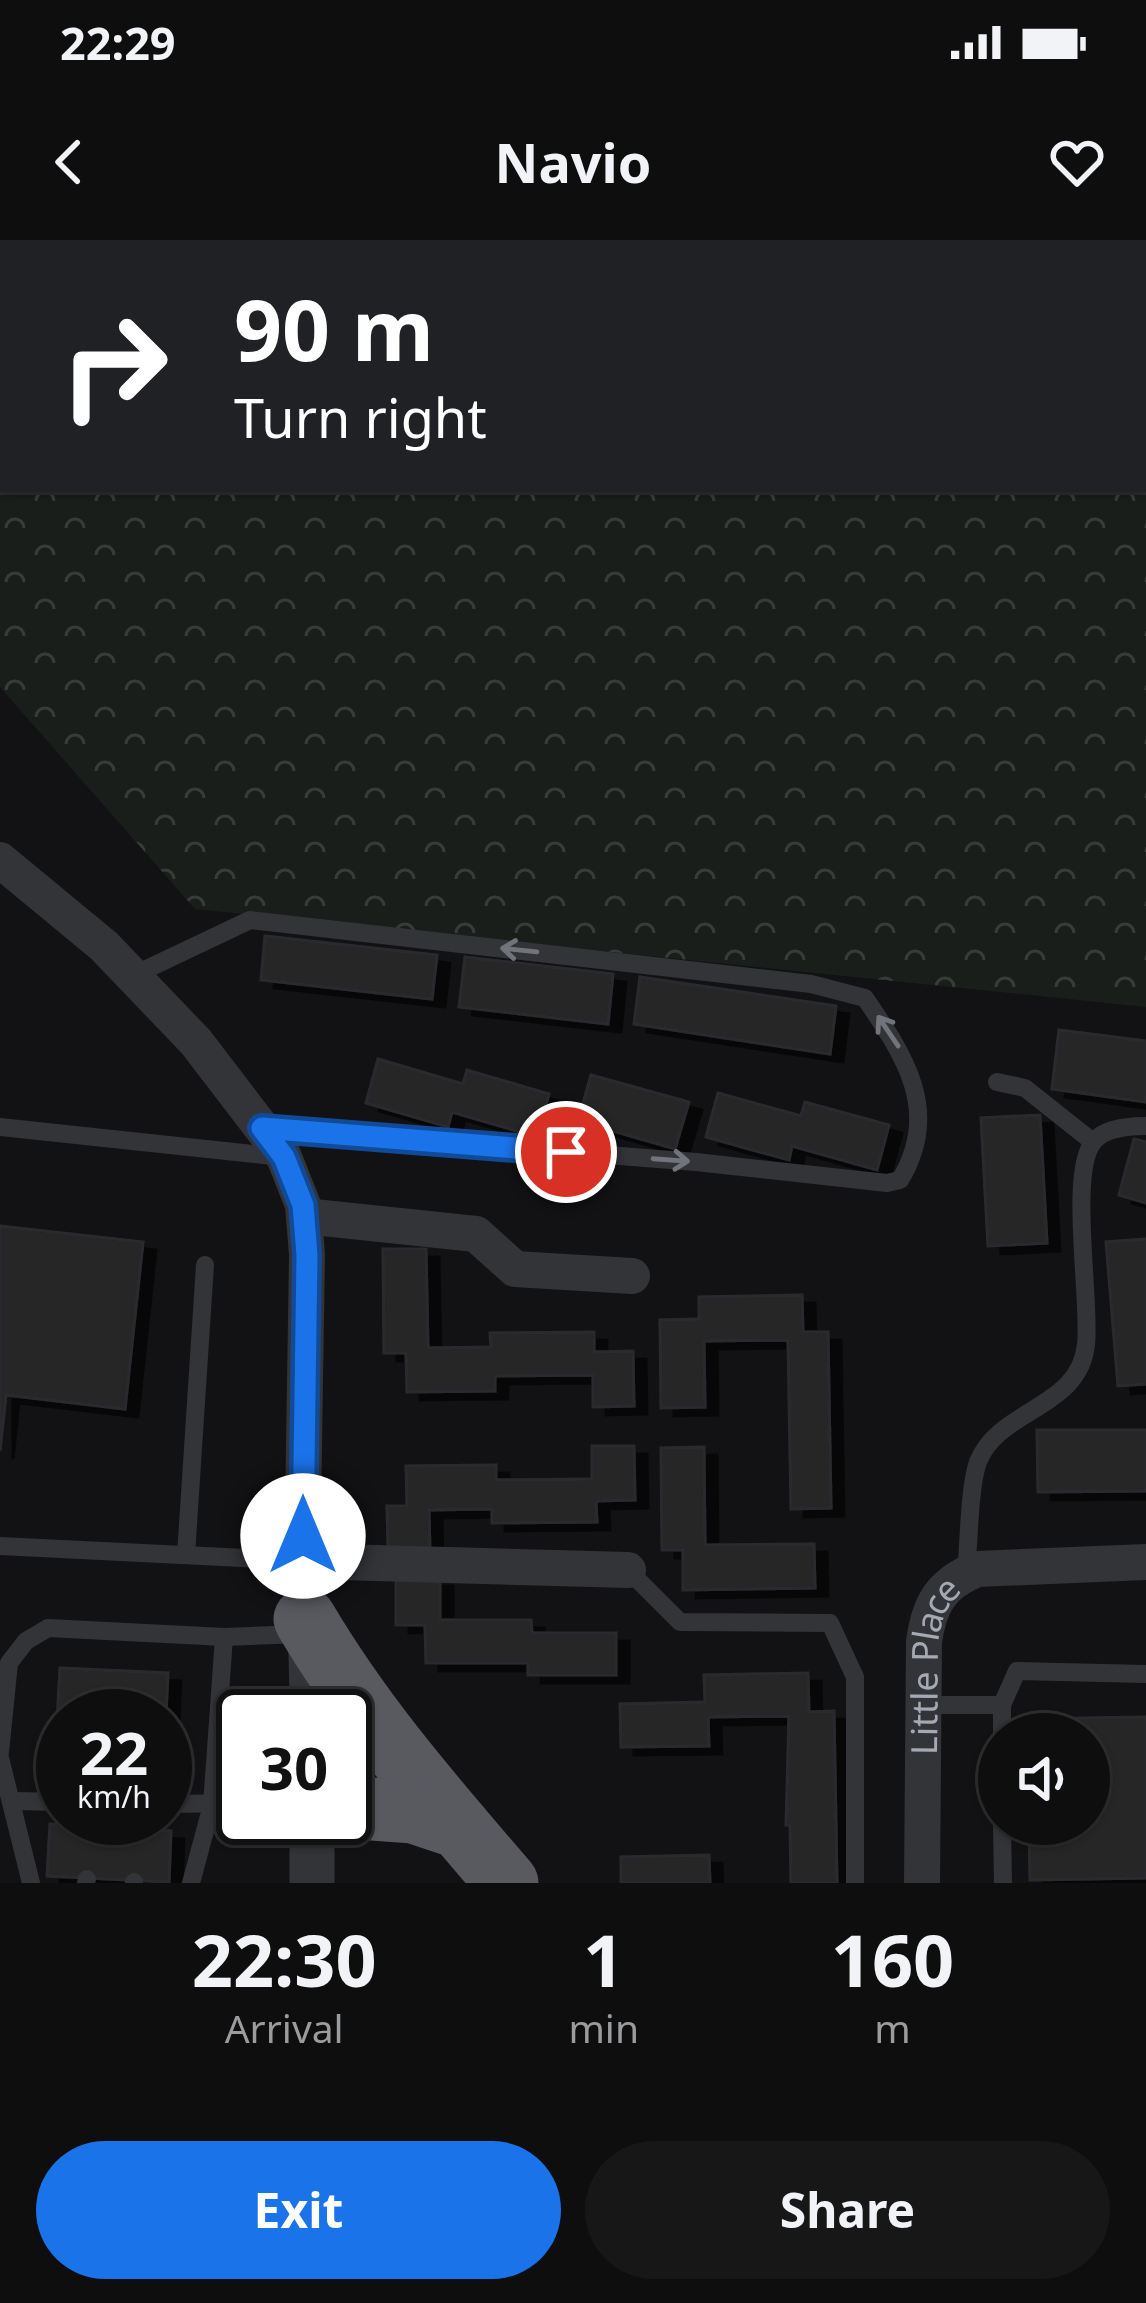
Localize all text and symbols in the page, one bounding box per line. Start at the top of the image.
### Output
text: 22:29 [60,12,176,73]
text: Navio [495,125,651,199]
icon: back [36,129,102,195]
icon: heart [1044,129,1110,195]
text: 90 m [234,271,434,386]
icon: right [36,288,192,444]
text: Turn right [234,380,487,454]
one-way arrow [500,938,539,960]
one-way arrow [876,1015,901,1048]
pin [515,1101,617,1203]
icon: arrive [533,1119,599,1185]
one-way arrow [651,1148,690,1171]
position arrow [240,1473,366,1599]
street label: Little Place [899,1564,970,1755]
speed limit sign: 30 [216,1689,372,1845]
text: 22 [80,1711,148,1793]
map controls [978,1713,1110,1845]
button: sound [978,1713,1110,1845]
text: km/h [77,1776,151,1817]
text: 22:30 [192,1910,377,2008]
text: 1 [583,1910,624,2008]
text: 160 [831,1910,954,2008]
text: Arrival [225,2001,344,2054]
text: min [568,2001,639,2054]
text: m [874,2001,911,2054]
button: Exit [36,2141,561,2279]
button: Share [585,2141,1110,2279]

